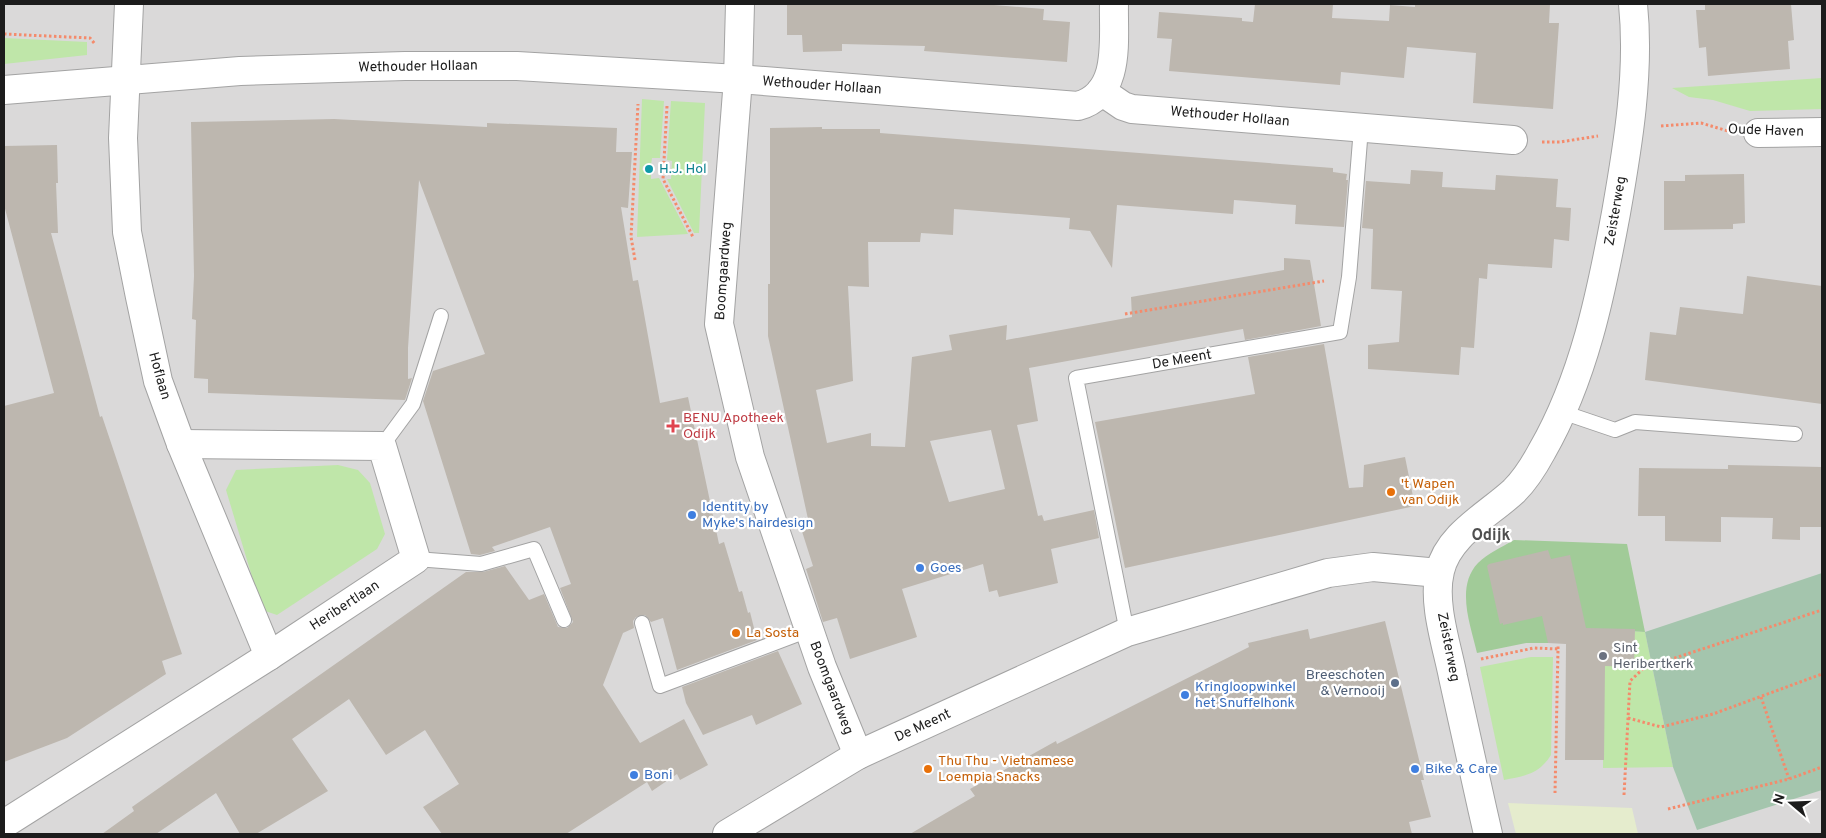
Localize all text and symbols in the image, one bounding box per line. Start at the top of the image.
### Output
street label: Wethouder Hollaan [358,57,478,77]
street label: Wethouder Hollaan [762,73,882,99]
street label: Wethouder Hollaan [1170,103,1290,131]
street label: Oude Haven [1728,121,1804,141]
place label: H.J. Hol [659,161,707,178]
marker: H.J. Hol [643,163,655,175]
street label: Zeisterweg [1602,175,1630,247]
street label: Boomgaardweg [712,221,736,321]
street label: De Meent [1151,346,1213,374]
street label: Hoflaan [144,350,174,402]
place label: BENU Apotheek Odijk [683,410,784,443]
marker: BENU Apotheek Odijk [667,420,679,432]
place label: 't Wapen van Odijk [1401,476,1460,509]
marker: 't Wapen van Odijk [1385,486,1397,498]
place label: Identity by Myke's hairdesign [702,499,813,532]
marker: Identity by Myke's hairdesign [686,509,698,521]
district label: Odijk [1471,526,1511,546]
place label: Goes [930,560,962,577]
marker: Goes [914,562,926,574]
street label: Heribertlaan [307,577,383,635]
street label: Zeisterweg [1433,611,1463,683]
place label: La Sosta [746,625,799,642]
marker: La Sosta [730,627,742,639]
street label: Boomgaardweg [805,639,857,737]
place label: Sint Heribertkerk [1613,640,1693,673]
marker: Sint Heribertkerk [1597,650,1609,662]
place label: Breeschoten & Vernooij [1306,667,1385,700]
marker: Breeschoten & Vernooij [1389,677,1401,689]
place label: Kringloopwinkel het Snuffelhonk [1195,679,1296,712]
marker: Kringloopwinkel het Snuffelhonk [1179,689,1191,701]
street label: De Meent [892,706,954,746]
place label: Thu Thu - Vietnamese Loempia Snacks [938,753,1074,786]
place label: Bike & Care [1425,761,1498,778]
marker: Thu Thu - Vietnamese Loempia Snacks [922,763,934,775]
marker: Bike & Care [1409,763,1421,775]
place label: Boni [644,767,673,784]
marker: Boni [628,769,640,781]
north arrow [1766,778,1816,828]
text: N [1770,792,1790,807]

